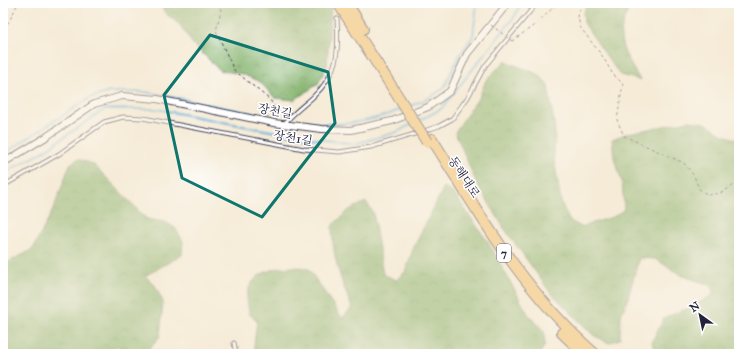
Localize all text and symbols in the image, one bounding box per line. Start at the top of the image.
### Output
street label: 장천길 [257,101,293,121]
street label: 장천1길 [272,128,314,148]
street label: 동해대로 [446,154,483,201]
road number: 7 [497,244,511,262]
north arrow [680,295,720,335]
text: N [687,299,703,315]

